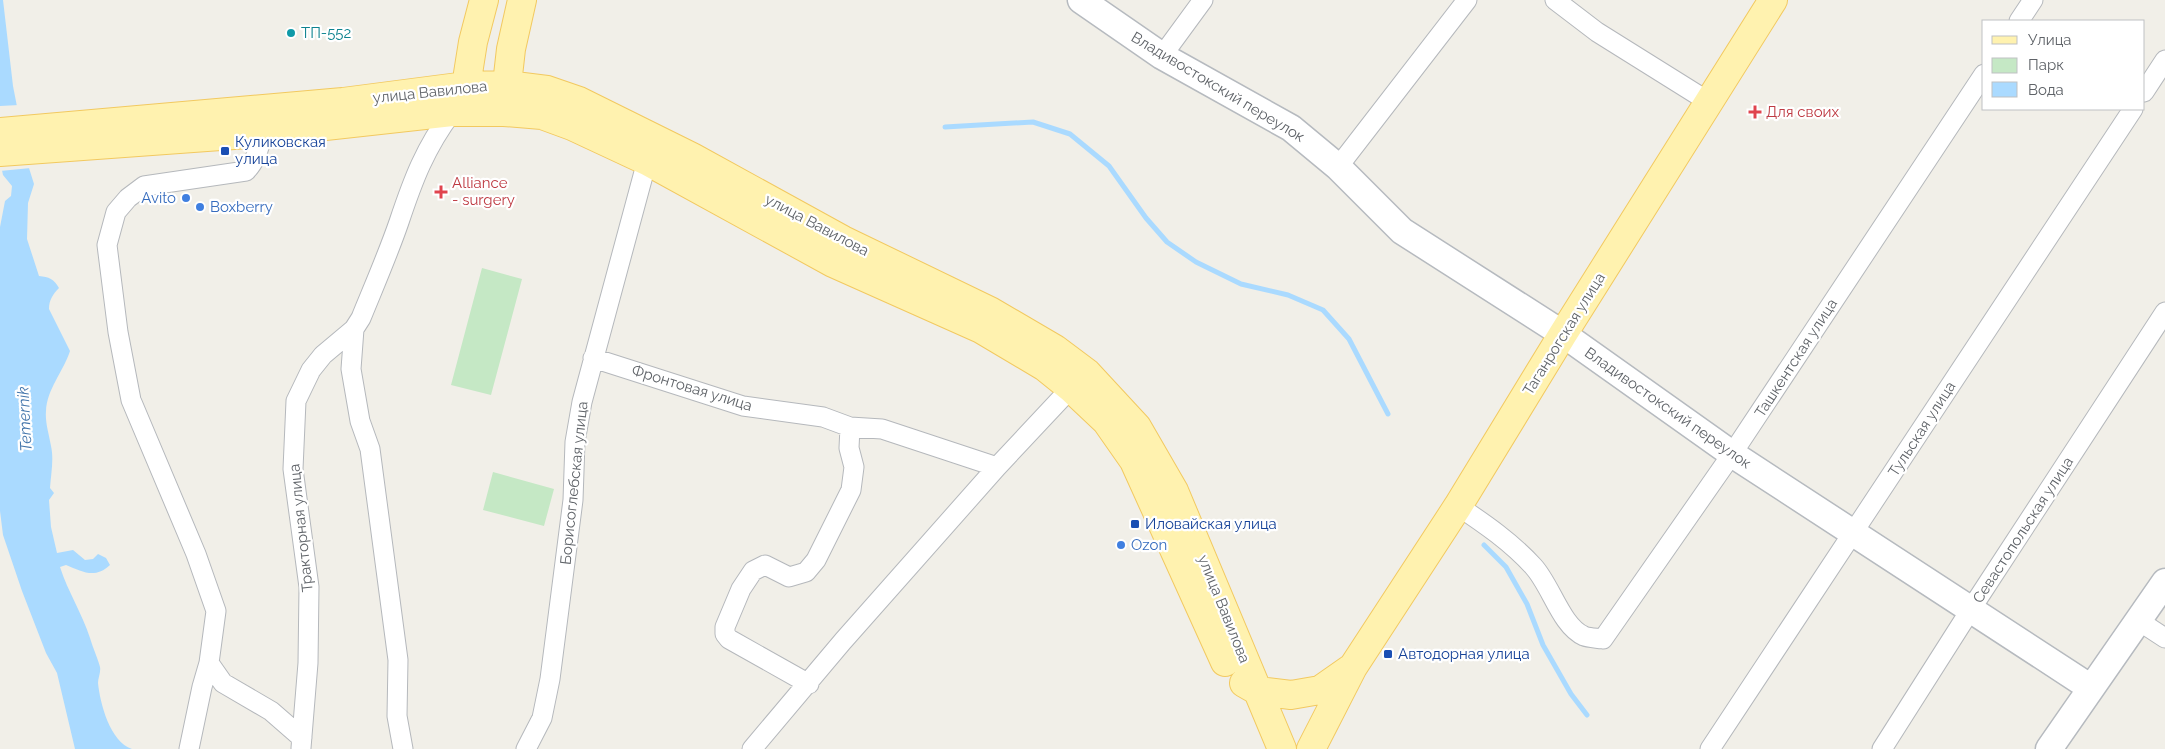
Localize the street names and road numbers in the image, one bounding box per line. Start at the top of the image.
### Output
street label: Владивостокский переулок [1128,28,1308,146]
street label: улица Вавилова [372,77,488,107]
street label: улица Вавилова [762,190,872,260]
street label: Таганрогская улица [1519,270,1609,398]
street label: Ташкентская улица [1751,295,1841,421]
street label: Владивостокский переулок [1581,343,1755,473]
street label: Фронтовая улица [630,361,754,415]
street label: Тульская улица [1885,378,1959,480]
street label: Борисоглебская улица [556,400,592,566]
street label: Севастопольская улица [1969,454,2077,606]
street label: Тракторная улица [285,463,317,593]
street label: улица Вавилова [1194,552,1254,666]

